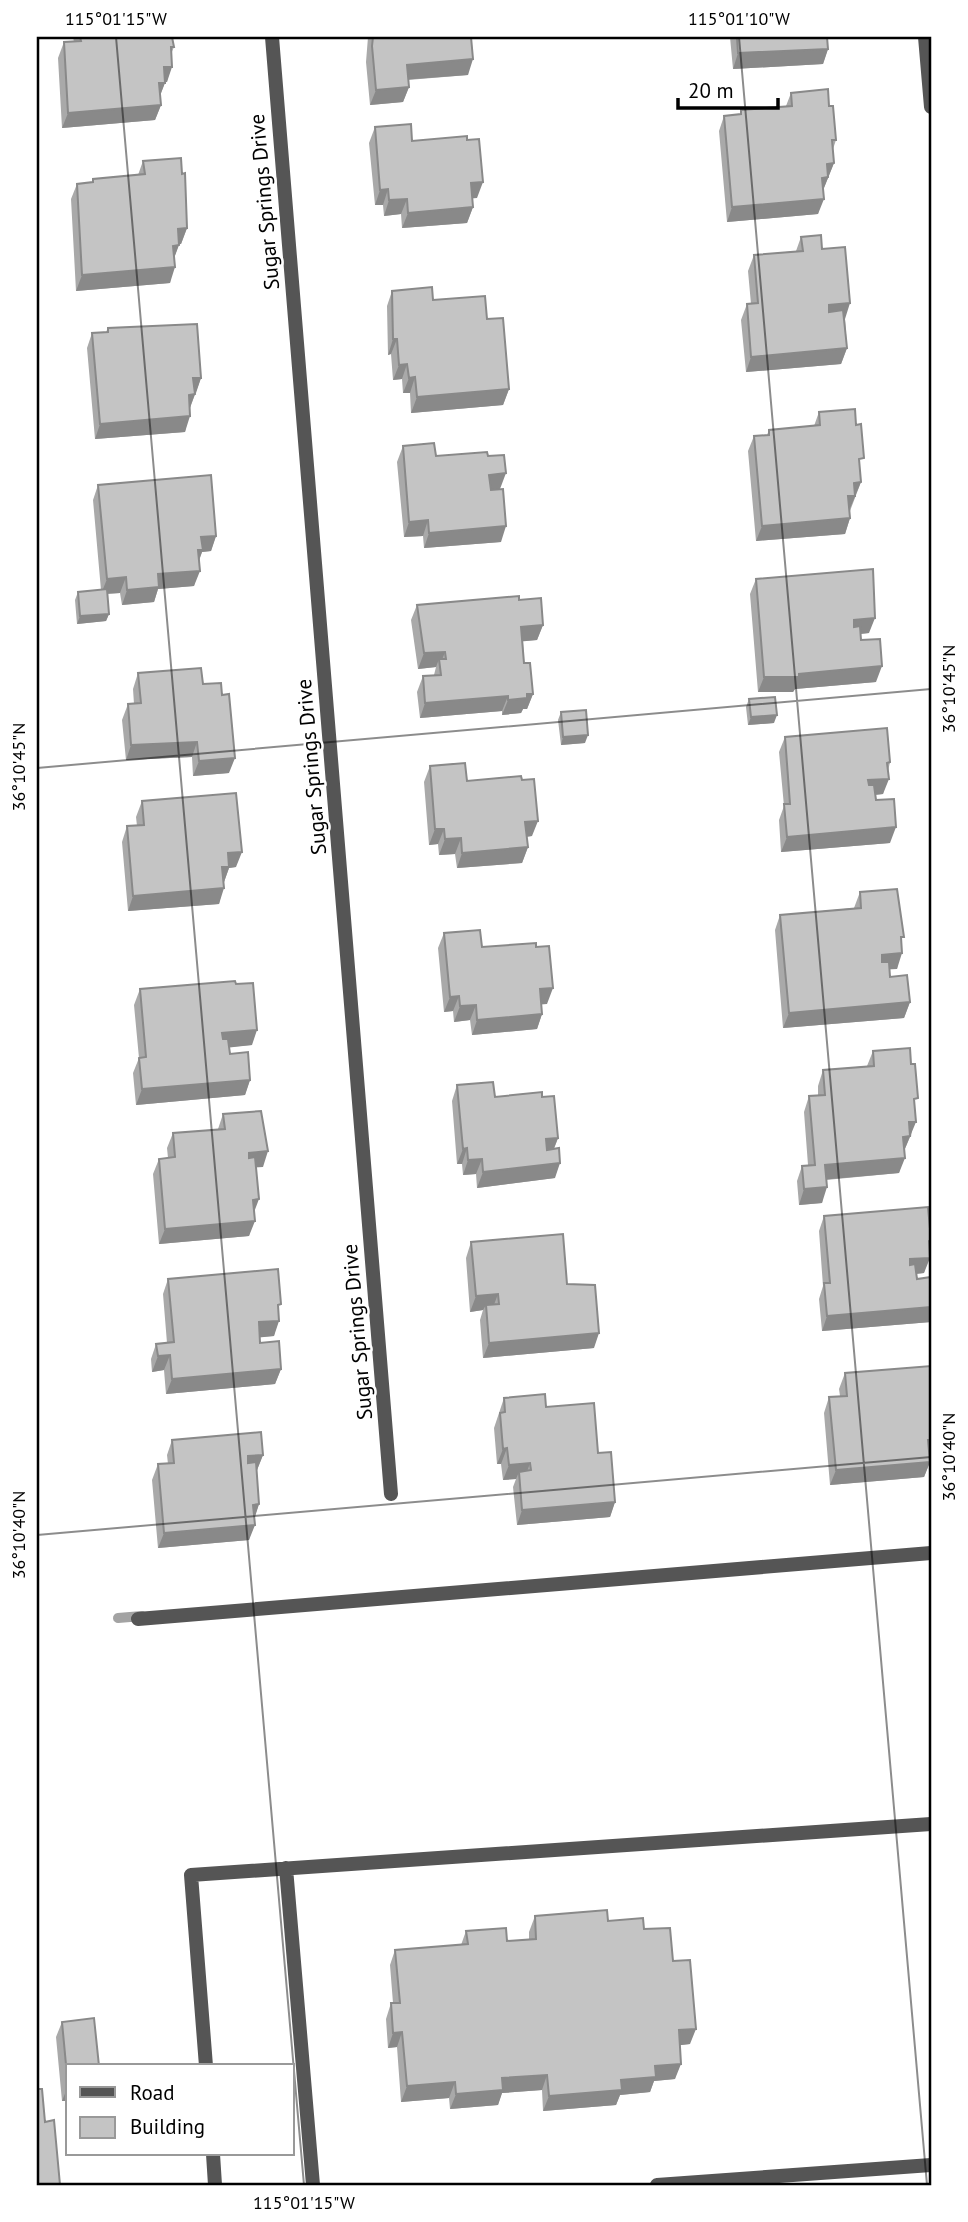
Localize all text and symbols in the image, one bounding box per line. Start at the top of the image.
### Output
text: 115°01'15"W [65,7,167,30]
text: 115°01'10"W [688,7,790,30]
scale bar [678,66,777,110]
text: 20 m [688,77,734,104]
street label: Sugar Springs Drive [243,113,285,291]
text: 36°10'45"N [937,645,960,733]
street label: Sugar Springs Drive [290,678,332,856]
text: 36°10'45"N [7,723,30,811]
street label: Sugar Springs Drive [336,1243,378,1421]
text: 36°10'40"N [937,1413,960,1501]
text: 36°10'40"N [7,1491,30,1579]
legend [66,2064,294,2156]
text: Road [130,2079,174,2106]
text: Building [130,2113,205,2140]
text: 115°01'15"W [253,2191,355,2214]

